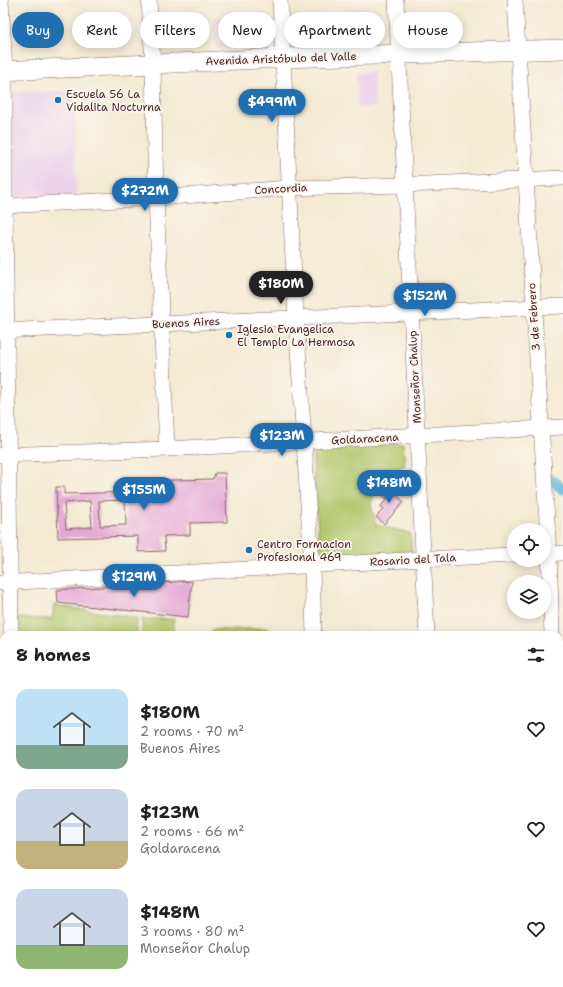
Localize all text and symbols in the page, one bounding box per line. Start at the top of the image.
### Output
chip: Buy [12,12,64,48]
chip: Rent [72,12,132,48]
chip: Filters [140,12,210,48]
chip: New [218,12,276,48]
chip: Apartment [284,12,385,48]
chip: House [393,12,463,48]
street label: Avenida Aristóbulo del Valle [205,49,357,69]
place label: Escuela 56 La Vidalita Nocturna [66,87,161,115]
pin: $499M [244,89,300,123]
text: $499M [247,93,297,110]
marker: Escuela 56 La Vidalita Nocturna [53,95,63,105]
pin: $272M [117,178,173,212]
street label: Concordia [254,180,308,198]
text: $272M [121,182,169,199]
pin: $180M [253,271,309,305]
text: $180M [258,275,304,292]
street label: 3 de Febrero [524,282,544,352]
pin: $152M [397,283,453,317]
text: $152M [403,287,447,304]
street label: Buenos Aires [152,314,220,332]
place label: Iglesia Evangelica El Templo La Hermosa [237,322,355,350]
marker: Iglesia Evangelica El Templo La Hermosa [224,330,234,340]
street label: Monseñor Chalup [405,330,425,424]
pin: $123M [254,423,310,457]
text: $123M [259,427,305,444]
street label: Goldaracena [331,430,400,448]
pin: $148M [361,470,417,504]
text: $148M [366,474,412,491]
pin: $155M [116,477,172,511]
text: $155M [122,481,166,498]
map controls [507,523,551,619]
button: locate [507,523,551,567]
place label: Centro Formacion Profesional 469 [257,537,351,565]
marker: Centro Formacion Profesional 469 [244,545,254,555]
street label: Rosario del Tala [369,550,457,570]
pin: $129M [106,564,162,598]
text: $129M [112,568,156,585]
button: layers [507,575,551,619]
text: 8 homes [16,644,91,666]
icon: filters [525,644,547,666]
text: $180M [140,701,200,723]
icon: home [48,705,96,753]
icon: heart [525,718,547,740]
text: 2 rooms · 70 m² [140,723,244,740]
text: Buenos Aires [140,740,221,757]
text: $123M [140,801,199,823]
icon: home [48,805,96,853]
icon: heart [525,818,547,840]
text: 2 rooms · 66 m² [140,823,244,840]
text: Goldaracena [140,840,220,857]
text: $148M [140,901,200,923]
icon: home [48,905,96,953]
icon: heart [525,918,547,940]
text: 3 rooms · 80 m² [140,923,244,940]
text: Monseñor Chalup [140,940,250,957]

